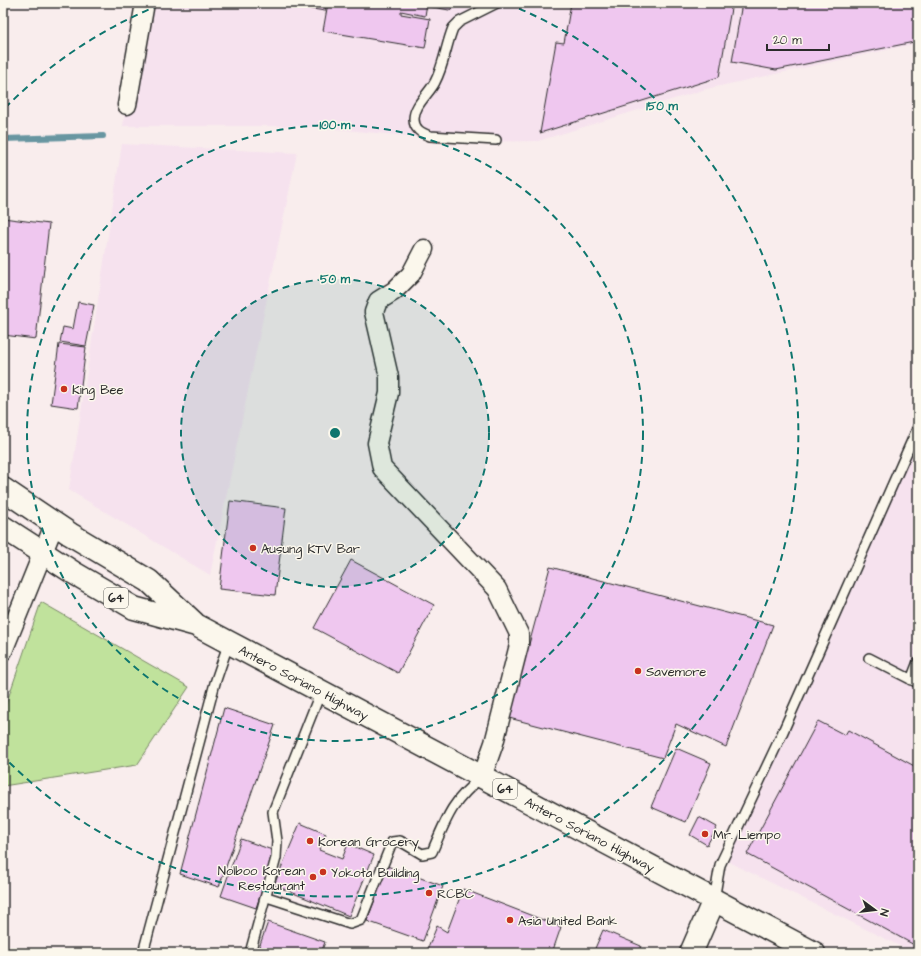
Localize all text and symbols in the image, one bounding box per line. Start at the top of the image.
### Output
scale bar [767,26,829,52]
text: 20 m [773,32,802,49]
text: 150 m [646,98,679,115]
text: 100 m [320,117,351,134]
text: 50 m [320,271,351,288]
place label: King Bee [72,381,124,400]
marker: King Bee [59,384,69,394]
centre of rings [328,426,342,440]
place label: Ausung KTV Bar [261,540,360,559]
marker: Ausung KTV Bar [248,543,258,553]
road number: 64 [104,588,128,608]
street label: Antero Soriano Highway [235,641,372,726]
place label: Savemore [646,663,706,681]
marker: Savemore [633,666,643,676]
road number: 64 [493,779,517,799]
street label: Antero Soriano Highway [521,793,658,878]
place label: Mr. Liempo [713,826,781,844]
marker: Mr. Liempo [700,829,710,839]
place label: Korean Grocery [318,833,419,852]
marker: Korean Grocery [305,836,315,846]
place label: Nolboo Korean Restaurant [218,862,306,895]
place label: Yokota Building [331,864,420,883]
marker: Yokota Building [318,867,328,877]
marker: Nolboo Korean Restaurant [308,872,318,882]
place label: RCBC [437,885,474,903]
marker: RCBC [424,888,434,898]
north arrow [855,890,895,930]
text: N [876,907,892,918]
place label: Asia United Bank [518,912,617,930]
marker: Asia United Bank [505,915,515,925]

